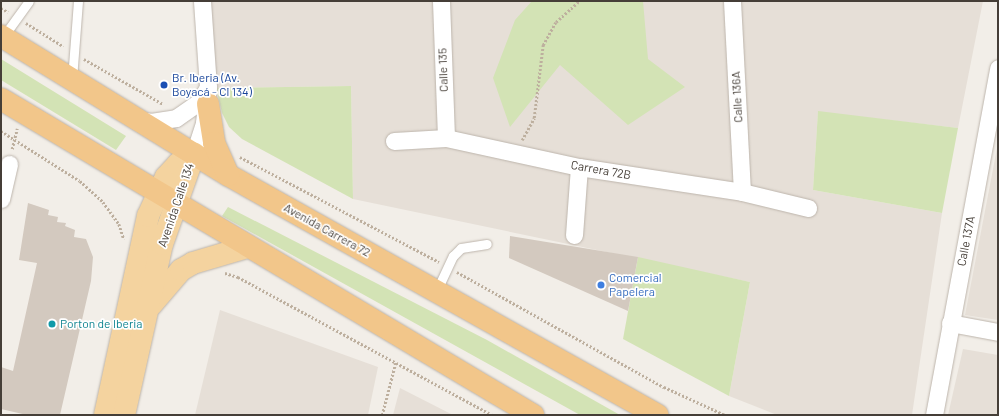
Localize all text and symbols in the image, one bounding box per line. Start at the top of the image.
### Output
street label: Calle 135 [435,48,451,92]
place label: Br. Iberia (Av. Boyacá - Cl 134) [172,71,252,99]
street label: Calle 136A [728,71,746,123]
marker: Br. Iberia (Av. Boyacá - Cl 134) [159,80,169,90]
street label: Carrera 72B [570,158,632,182]
street label: Avenida Calle 134 [155,161,197,249]
street label: Avenida Carrera 72 [281,200,373,260]
street label: Calle 137A [954,215,978,267]
place label: Comercial Papelera [609,271,662,299]
marker: Comercial Papelera [596,280,606,290]
place label: Porton de Iberia [60,317,142,331]
marker: Porton de Iberia [47,319,57,329]

